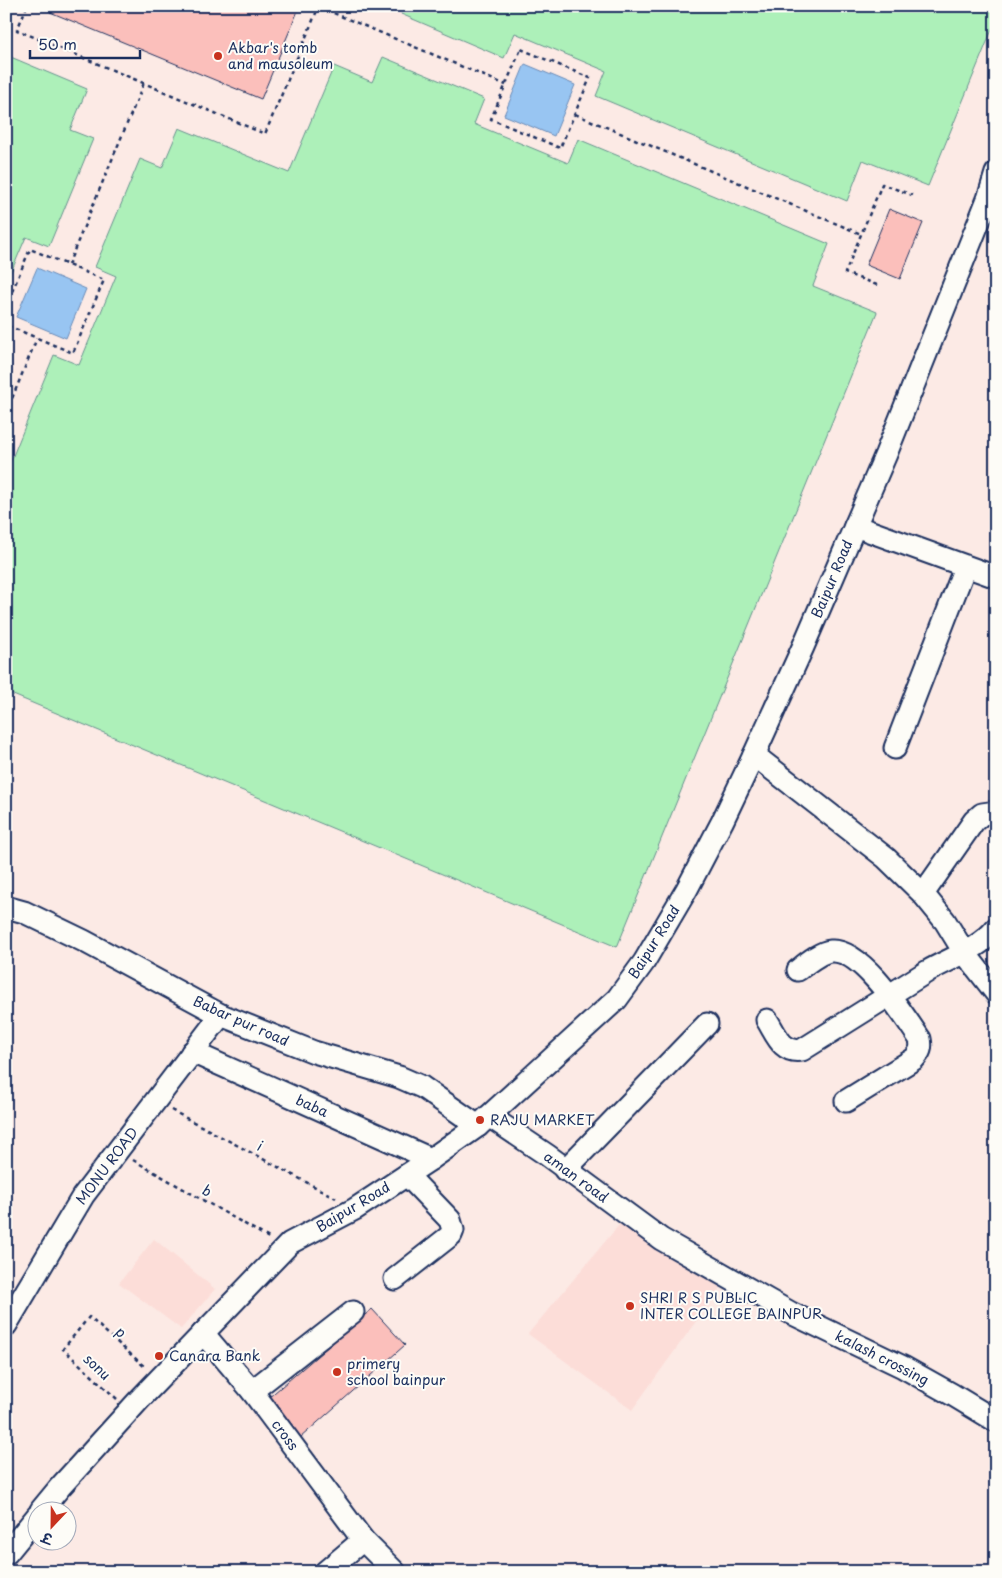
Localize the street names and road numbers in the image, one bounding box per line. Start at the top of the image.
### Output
street label: Baipur Road [806,536,857,621]
street label: Baipur Road [623,901,685,983]
street label: Babar pur road [190,990,292,1051]
street label: baba [293,1089,332,1122]
street label: MONU ROAD [70,1123,143,1209]
street label: i [254,1135,267,1156]
street label: aman road [540,1146,613,1207]
street label: Baipur Road [312,1176,394,1237]
street label: b [199,1179,216,1202]
street label: p [111,1321,131,1342]
street label: kalash crossing [832,1325,933,1390]
street label: sonu [79,1349,116,1385]
street label: cross [267,1415,304,1455]

